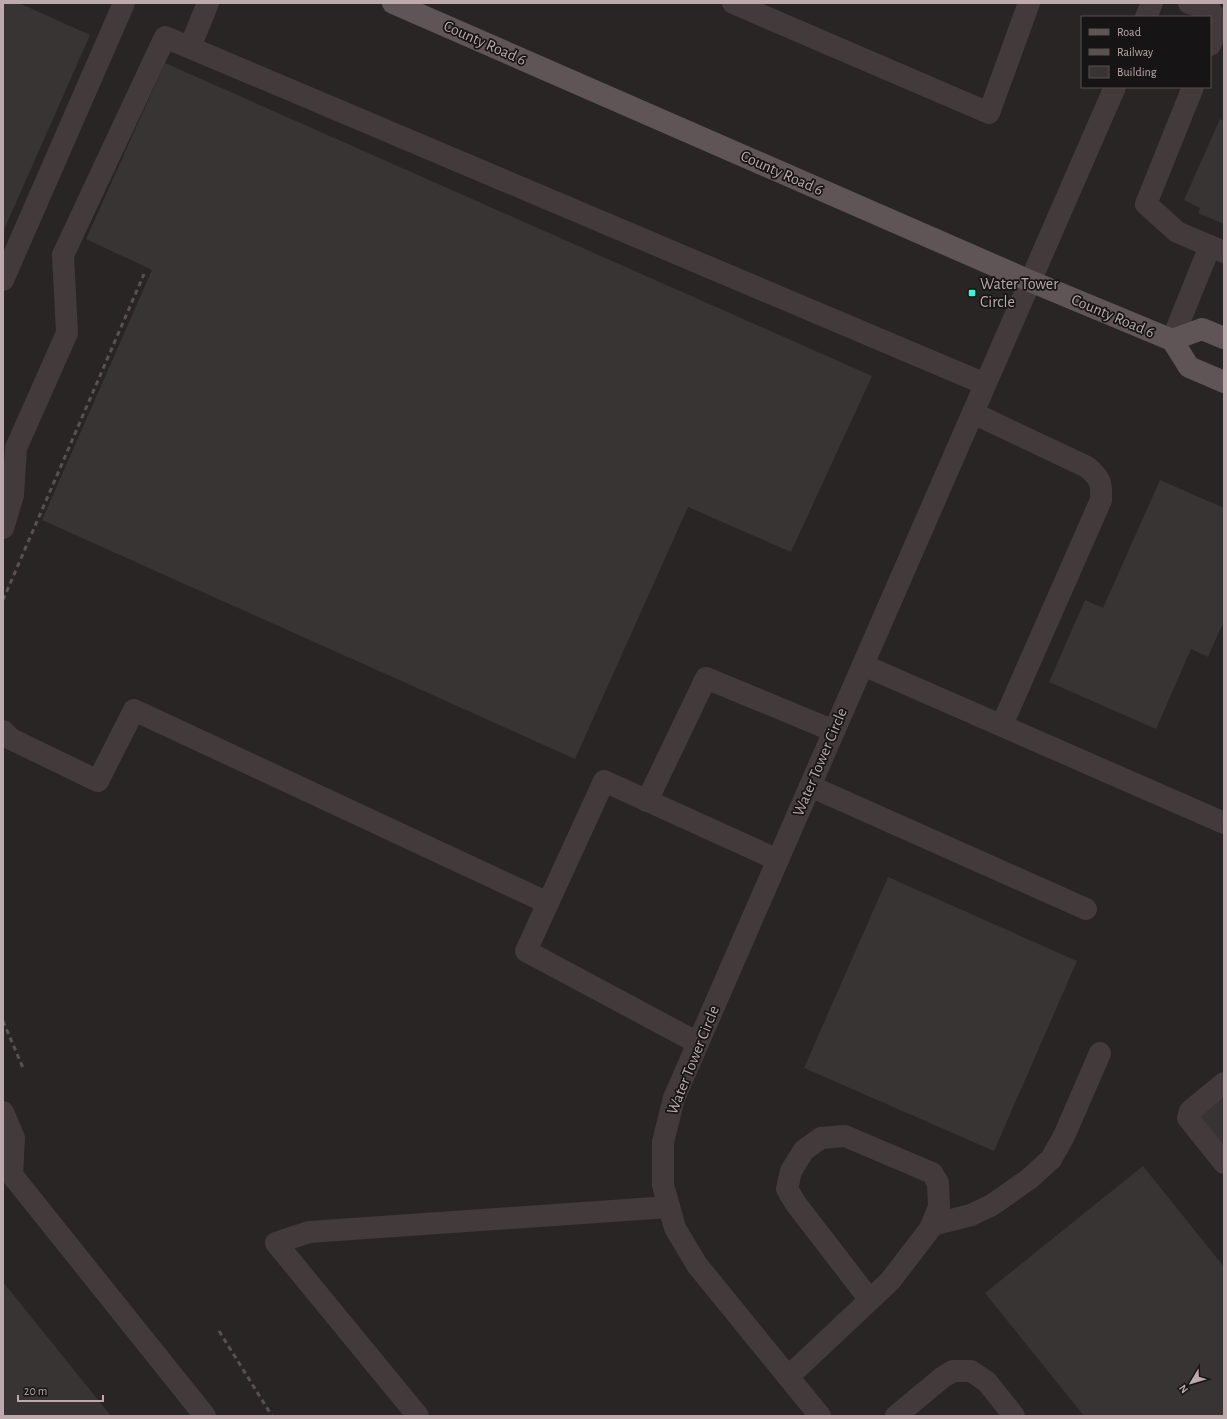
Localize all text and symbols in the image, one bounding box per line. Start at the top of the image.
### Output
legend [1081,16,1211,88]
street label: County Road 6 [441,18,529,69]
text: Road [1117,26,1141,38]
text: Railway [1117,46,1153,59]
text: Building [1117,66,1157,78]
street label: County Road 6 [738,148,826,199]
place label: Water Tower Circle [980,276,1059,310]
marker: Water Tower Circle [967,288,977,298]
street label: County Road 6 [1069,291,1157,342]
street label: Water Tower Circle [790,706,850,818]
street label: Water Tower Circle [664,1003,722,1117]
north arrow [1171,1363,1211,1403]
scale bar [18,1377,103,1403]
text: N [1177,1382,1190,1395]
text: 20 m [24,1385,47,1397]

